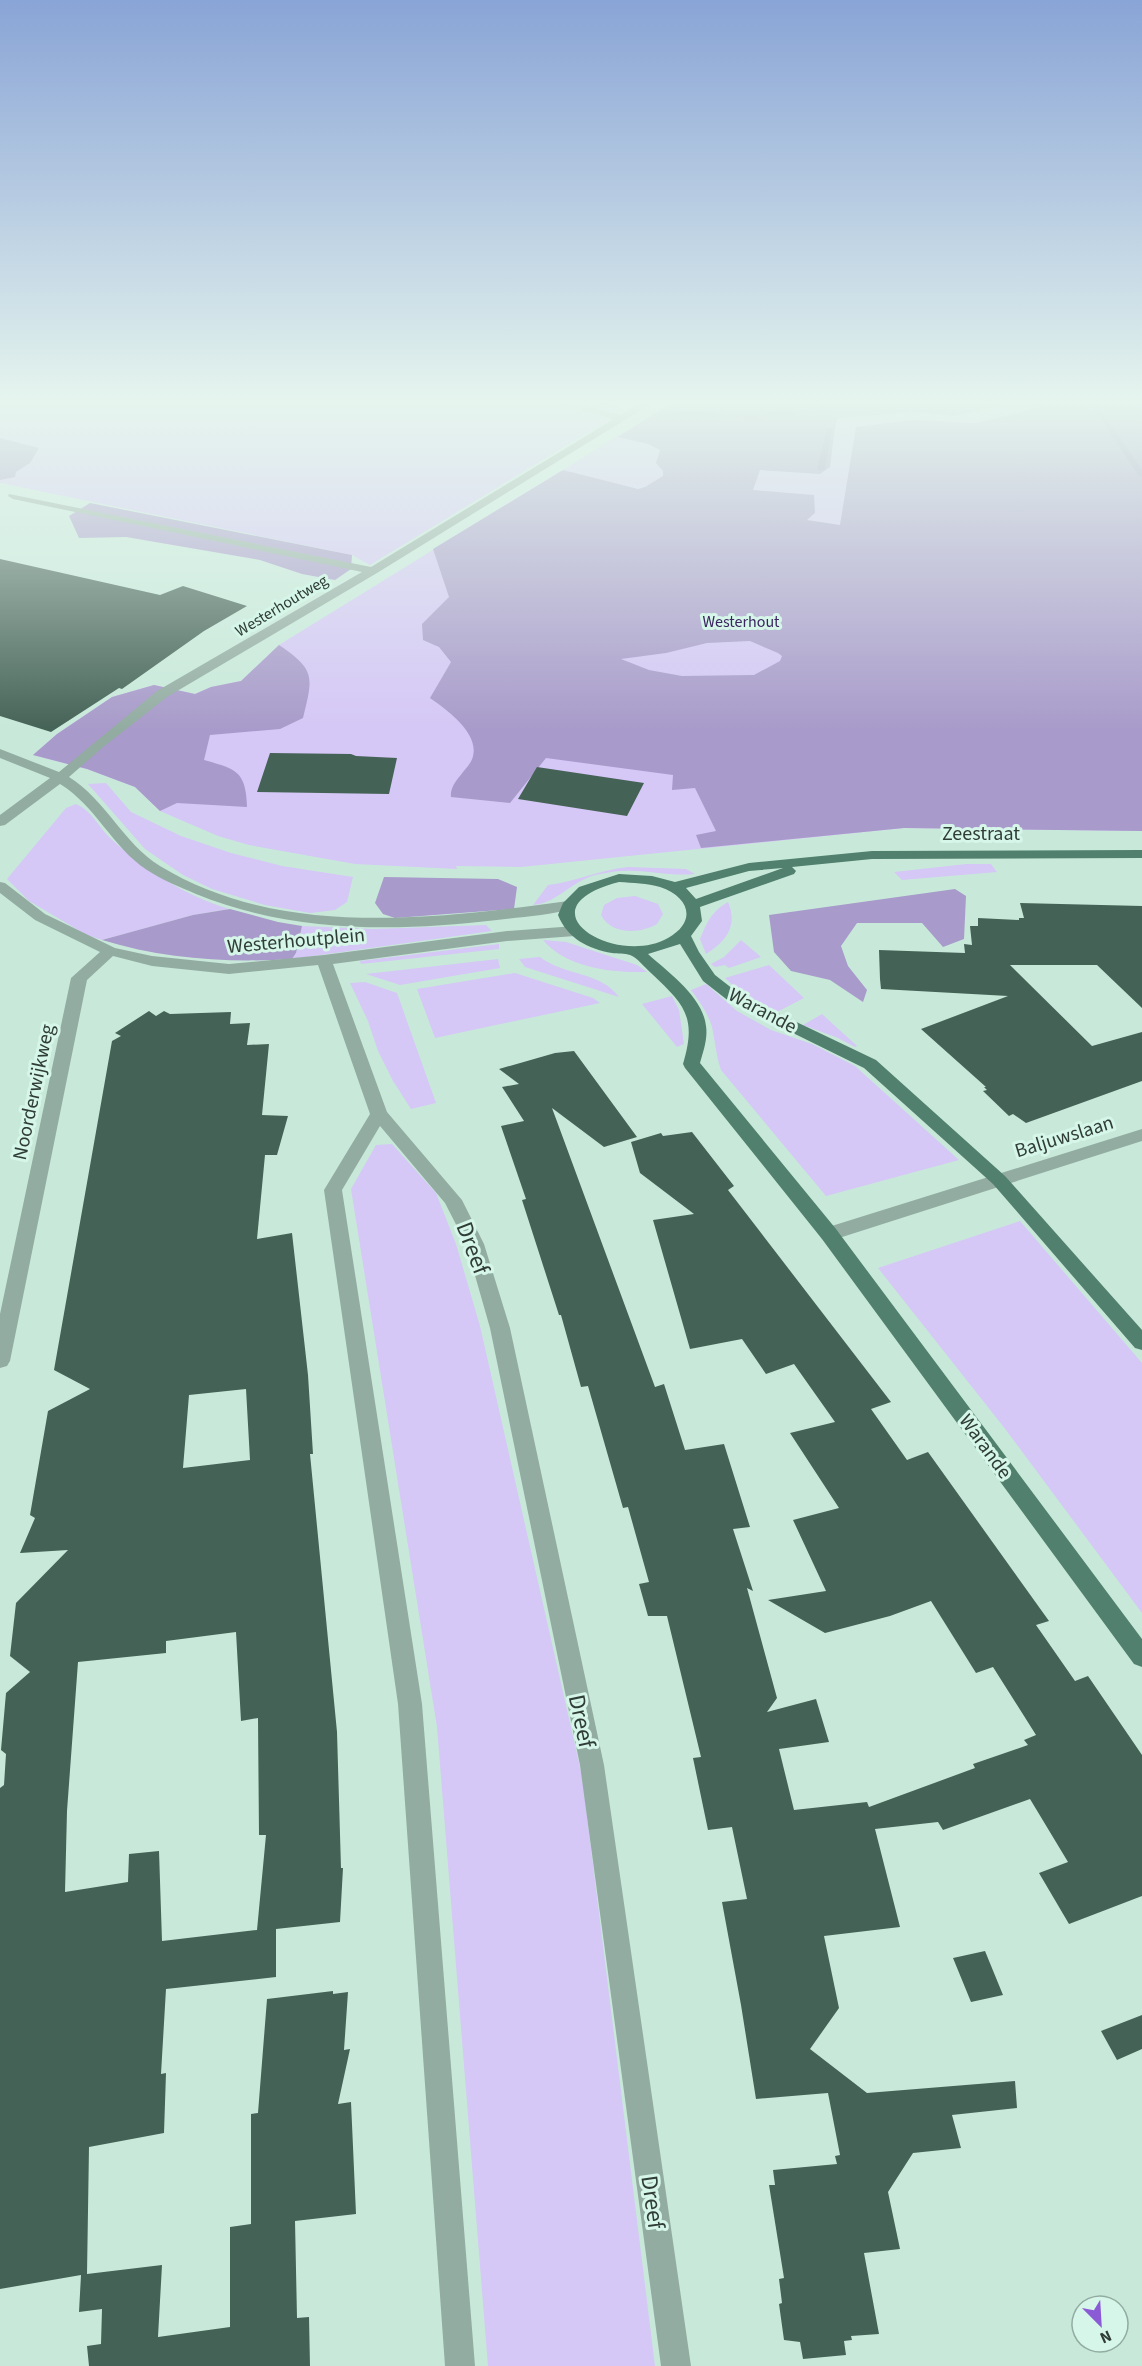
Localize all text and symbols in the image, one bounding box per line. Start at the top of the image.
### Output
street label: Westerhoutweg [231,570,332,642]
park label: Westerhout [702,611,780,633]
street label: Zeestraat [942,820,1020,848]
street label: Westerhoutplein [226,921,366,961]
street label: Warande [723,981,802,1041]
street label: Noorderwijkweg [6,1022,62,1163]
street label: Baljuwslaan [1011,1109,1117,1165]
street label: Dreef [447,1217,499,1280]
street label: Warande [952,1408,1018,1485]
street label: Dreef [559,1691,604,1752]
street label: Dreef [631,2173,674,2232]
north arrow [1070,2294,1130,2354]
text: N [1096,2325,1115,2349]

